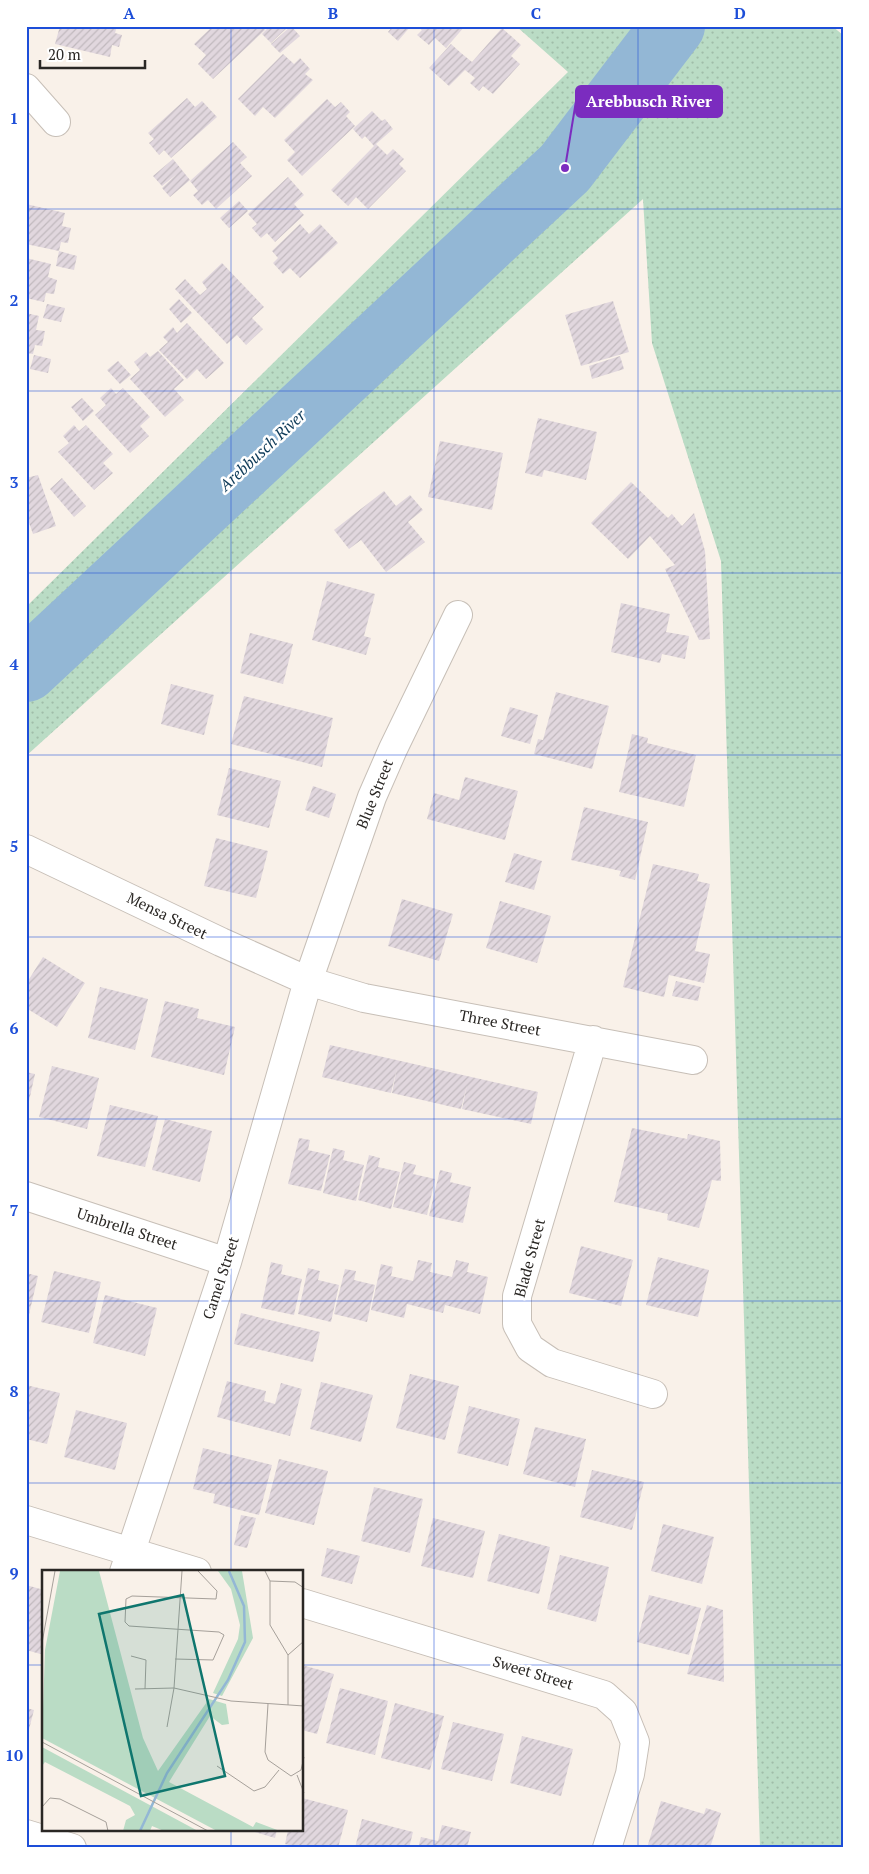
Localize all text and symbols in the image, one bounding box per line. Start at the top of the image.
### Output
text: A [123,2,135,24]
text: B [328,2,338,24]
text: C [531,2,541,24]
text: D [734,2,746,24]
scale bar [40,38,145,70]
text: 20 m [48,44,81,64]
callout: Arebbusch River [576,86,722,117]
text: Arebbusch River [586,90,712,112]
text: 1 [9,107,19,129]
text: 2 [9,289,19,311]
water label: Arebbusch River [213,404,310,496]
text: 3 [9,471,19,493]
text: 4 [9,653,19,675]
street label: Blue Street [351,755,397,831]
text: 5 [9,835,19,857]
street label: Mensa Street [124,887,211,943]
street label: Three Street [458,1004,543,1040]
text: 6 [9,1017,19,1039]
text: 7 [9,1199,19,1221]
street label: Umbrella Street [74,1202,181,1254]
street label: Blade Street [509,1216,549,1299]
street label: Camel Street [197,1233,243,1322]
text: 8 [9,1380,19,1402]
text: 9 [9,1562,19,1584]
inset map [42,1570,304,1832]
street label: Sweet Street [491,1650,576,1694]
text: 10 [5,1744,23,1766]

